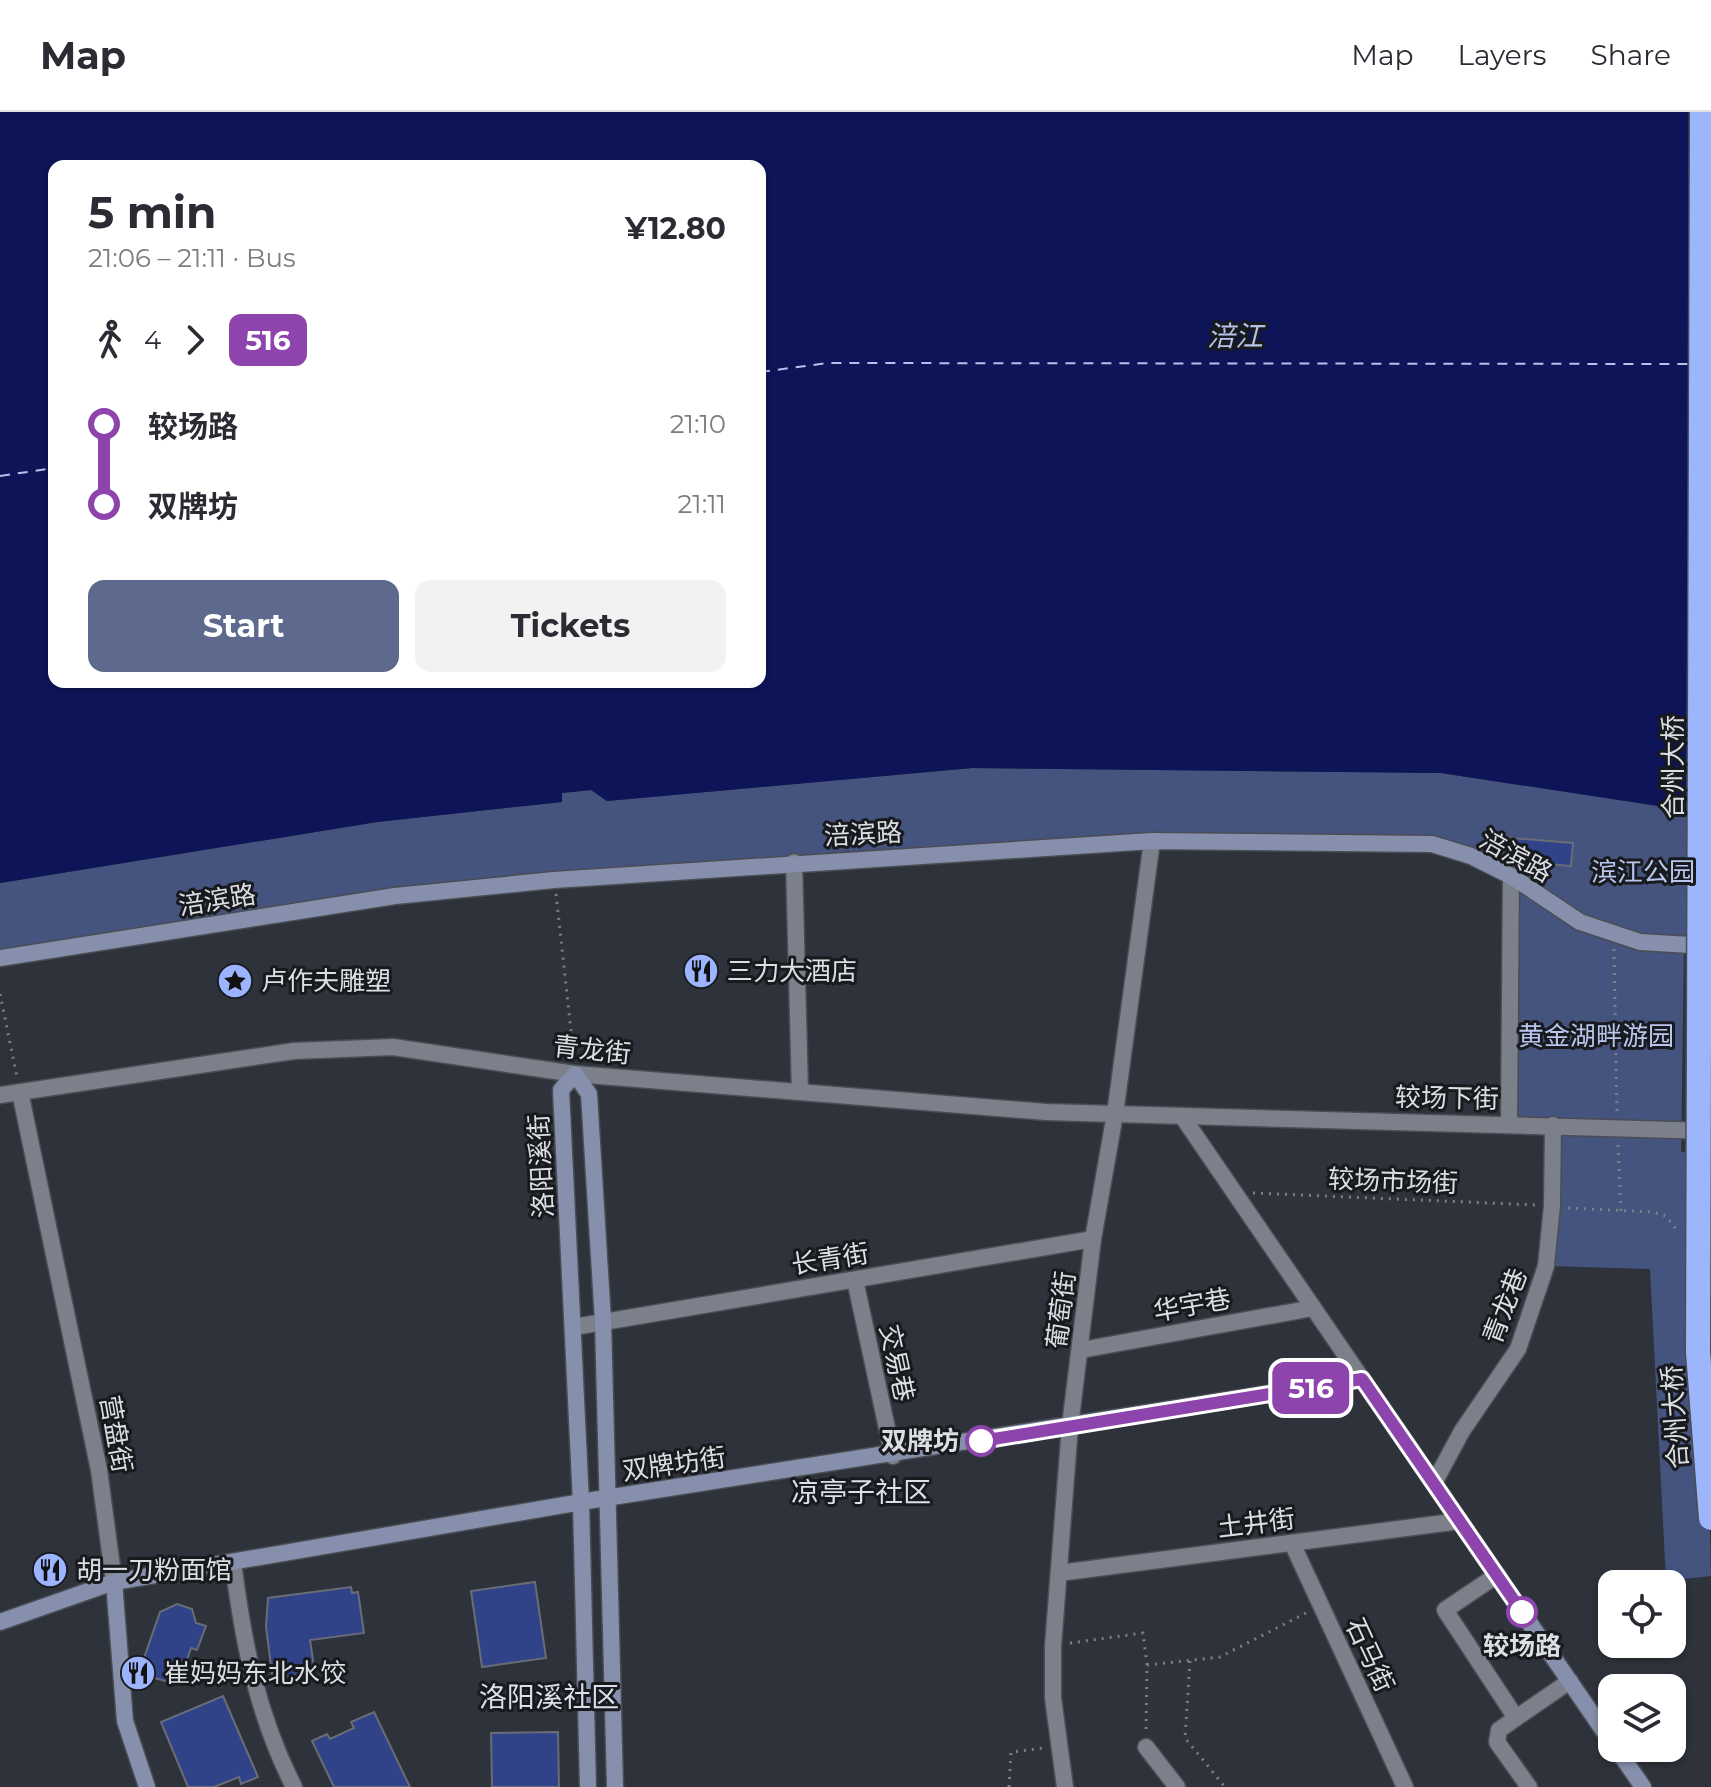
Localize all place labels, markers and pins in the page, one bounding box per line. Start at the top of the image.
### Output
restaurant icon: 三力大酒店 [682,952,720,990]
place label: 三力大酒店 [727,955,857,987]
place icon: 卢作夫雕塑 [216,962,254,1000]
place label: 卢作夫雕塑 [261,965,391,997]
place label: 双牌坊 [881,1425,959,1457]
marker: 双牌坊 [966,1426,996,1456]
restaurant icon: 胡一刀粉面馆 [31,1551,69,1589]
place label: 胡一刀粉面馆 [76,1554,232,1586]
marker: 较场路 [1507,1597,1537,1627]
place label: 较场路 [1483,1630,1561,1662]
restaurant icon: 崔妈妈东北水饺 [119,1654,157,1692]
place label: 崔妈妈东北水饺 [164,1657,346,1689]

